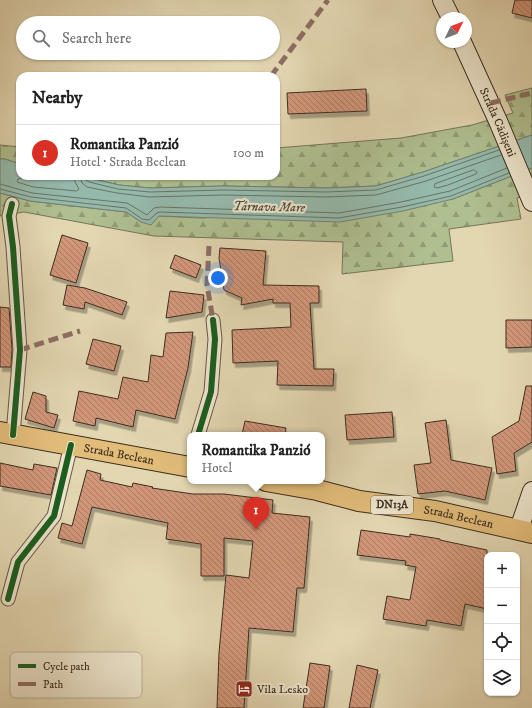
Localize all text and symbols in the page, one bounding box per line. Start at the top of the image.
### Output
north arrow [436,12,472,48]
search box [16,16,280,60]
icon: search [30,27,52,49]
text: Search here [62,29,131,48]
street label: Strada Cădișeni [476,85,520,159]
text: Nearby [32,87,82,109]
text: Romantika Panzió [70,135,179,154]
text: 1 [43,145,47,161]
text: 100 m [233,145,264,161]
text: Hotel · Strada Beclean [70,154,186,170]
water label: Târnava Mare [233,198,306,216]
your location [208,268,228,288]
popup [187,432,325,484]
street label: Strada Beclean [83,440,156,468]
text: Romantika Panzió [202,441,310,460]
text: Hotel [202,460,232,476]
road number: DN13A [371,496,413,514]
pin: 1 [243,497,269,530]
street label: Strada Beclean [423,502,496,532]
map controls [484,552,520,696]
button: + [484,552,520,588]
button: − [484,588,520,624]
button: locate [484,624,520,660]
legend [10,652,142,698]
text: Cycle path [43,660,90,674]
button: layers [484,660,520,696]
text: Path [43,678,64,692]
hotel icon: Vila Lesko [234,679,254,699]
place label: Vila Lesko [256,682,308,697]

